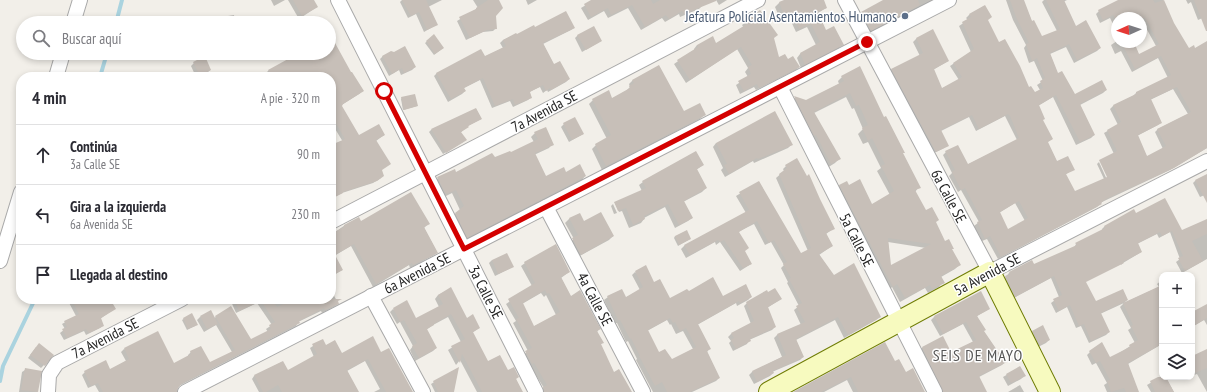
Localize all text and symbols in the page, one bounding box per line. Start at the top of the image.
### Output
place label: Jefatura Policial Asentamientos Humanos [684,7,897,26]
marker: Jefatura Policial Asentamientos Humanos [900,11,910,21]
north arrow [1111,12,1147,48]
search box [16,16,336,60]
icon: search [30,27,52,49]
text: Buscar aquí [62,29,122,48]
route end [858,33,876,51]
route start [375,82,393,100]
street label: 7a Avenida SE [508,86,580,136]
text: 4 min [32,87,66,109]
text: A pie · 320 m [261,90,320,107]
text: Continúa [70,137,117,156]
icon: ahead [32,144,54,166]
text: 90 m [297,146,320,163]
text: 3a Calle SE [70,156,120,173]
street label: 6a Calle SE [927,166,971,226]
text: Gira a la izquierda [70,197,166,216]
icon: left [32,204,54,226]
text: 230 m [291,206,320,223]
street label: 5a Calle SE [835,210,879,270]
text: 6a Avenida SE [70,216,133,233]
street label: 6a Avenida SE [380,248,454,298]
street label: 5a Avenida SE [951,249,1023,299]
street label: 3a Calle SE [464,262,508,322]
icon: arrive [32,264,54,286]
text: Llegada al destino [70,265,168,284]
street label: 4a Calle SE [573,269,617,329]
map controls [1159,272,1195,380]
button: + [1159,272,1195,308]
button: − [1159,308,1195,344]
street label: 7a Avenida SE [68,313,142,363]
button: layers [1159,344,1195,380]
district label: SEIS DE MAYO [933,345,1023,365]

